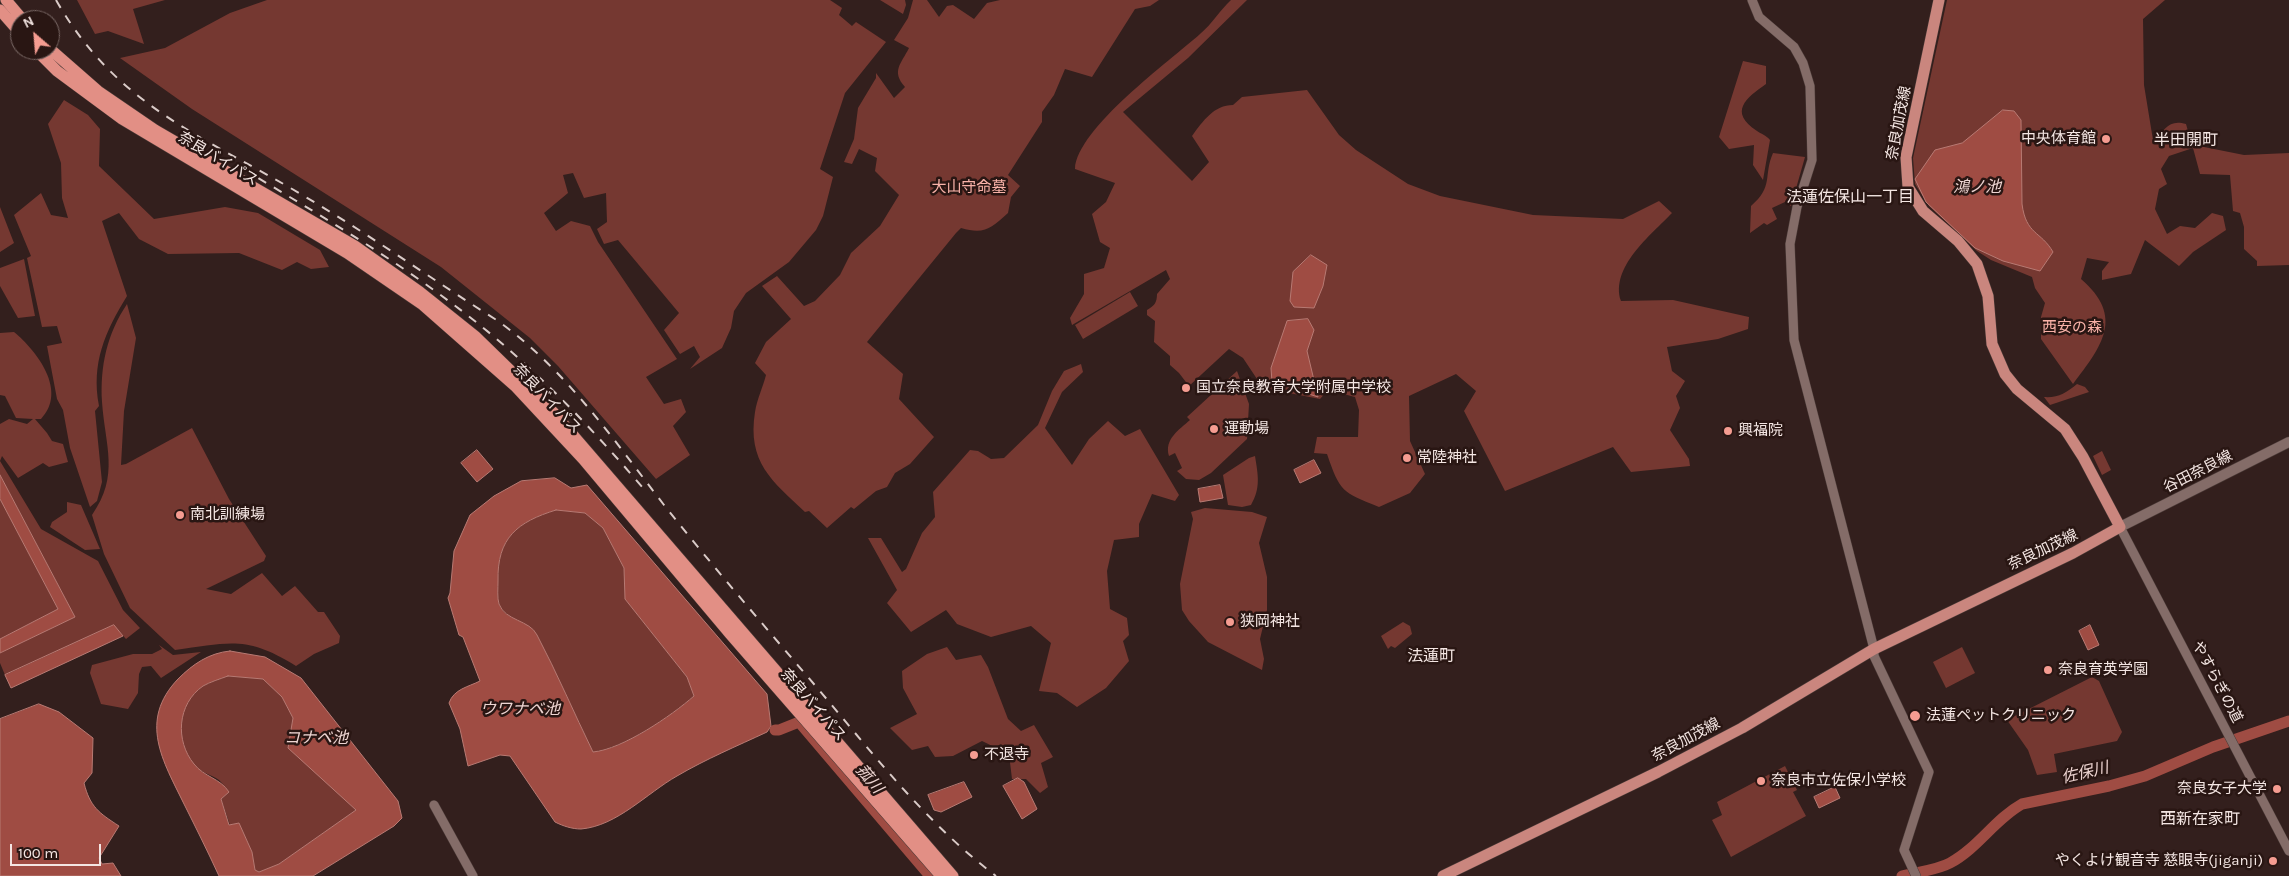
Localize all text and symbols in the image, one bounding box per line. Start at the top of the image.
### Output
north arrow [10,10,60,60]
text: N [20,12,37,32]
street label: 奈良加茂線 [1883,84,1915,162]
street label: 奈良バイパス [175,128,261,190]
place label: 中央体育館 [2021,130,2096,148]
district label: 半田開町 [2154,130,2218,150]
marker: 中央体育館 [2100,133,2112,145]
water label: 鴻ノ池 [1953,177,2001,197]
park label: 大山守命墓 [932,179,1006,197]
district label: 法蓮佐保山一丁目 [1786,187,1914,207]
park label: 西安の森 [2042,319,2102,337]
street label: 奈良バイパス [509,360,585,438]
place label: 国立奈良教育大学附属中学校 [1196,379,1391,397]
marker: 国立奈良教育大学附属中学校 [1180,382,1192,394]
place label: 運動場 [1224,420,1269,438]
place label: 興福院 [1738,422,1783,440]
marker: 運動場 [1208,423,1220,435]
marker: 興福院 [1722,425,1734,437]
street label: 谷田奈良線 [2161,447,2235,497]
place label: 常陸神社 [1417,449,1477,467]
marker: 常陸神社 [1401,452,1413,464]
place label: 南北訓練場 [190,506,265,524]
marker: 南北訓練場 [174,509,186,521]
street label: 奈良加茂線 [2005,526,2081,574]
place label: 狭岡神社 [1240,613,1300,631]
marker: 狭岡神社 [1224,616,1236,628]
street label: やすらぎの道 [2188,638,2246,726]
district label: 法蓮町 [1407,646,1455,666]
place label: 奈良育英学園 [2058,661,2148,679]
marker: 奈良育英学園 [2042,664,2054,676]
street label: 奈良バイパス [777,665,849,745]
water label: ウワナベ池 [480,699,560,719]
place label: 法蓮ペットクリニック [1926,707,2076,725]
marker: 法蓮ペットクリニック [1908,709,1922,723]
street label: 奈良加茂線 [1649,714,1723,766]
water label: コナベ池 [284,728,348,748]
place label: 不退寺 [984,746,1029,764]
marker: 不退寺 [968,749,980,761]
water label: 佐保川 [2059,758,2111,788]
water label: 菰川 [851,761,887,797]
place label: 奈良市立佐保小学校 [1771,772,1906,790]
marker: 奈良市立佐保小学校 [1755,775,1767,787]
place label: 奈良女子大学 [2177,780,2267,798]
marker: 奈良女子大学 [2271,783,2283,795]
district label: 西新在家町 [2160,809,2240,829]
scale bar [12,834,104,866]
text: 100 m [18,844,58,862]
place label: やくよけ観音寺 慈眼寺(jiganji) [2055,852,2263,870]
marker: やくよけ観音寺 慈眼寺(jiganji) [2267,855,2279,867]

